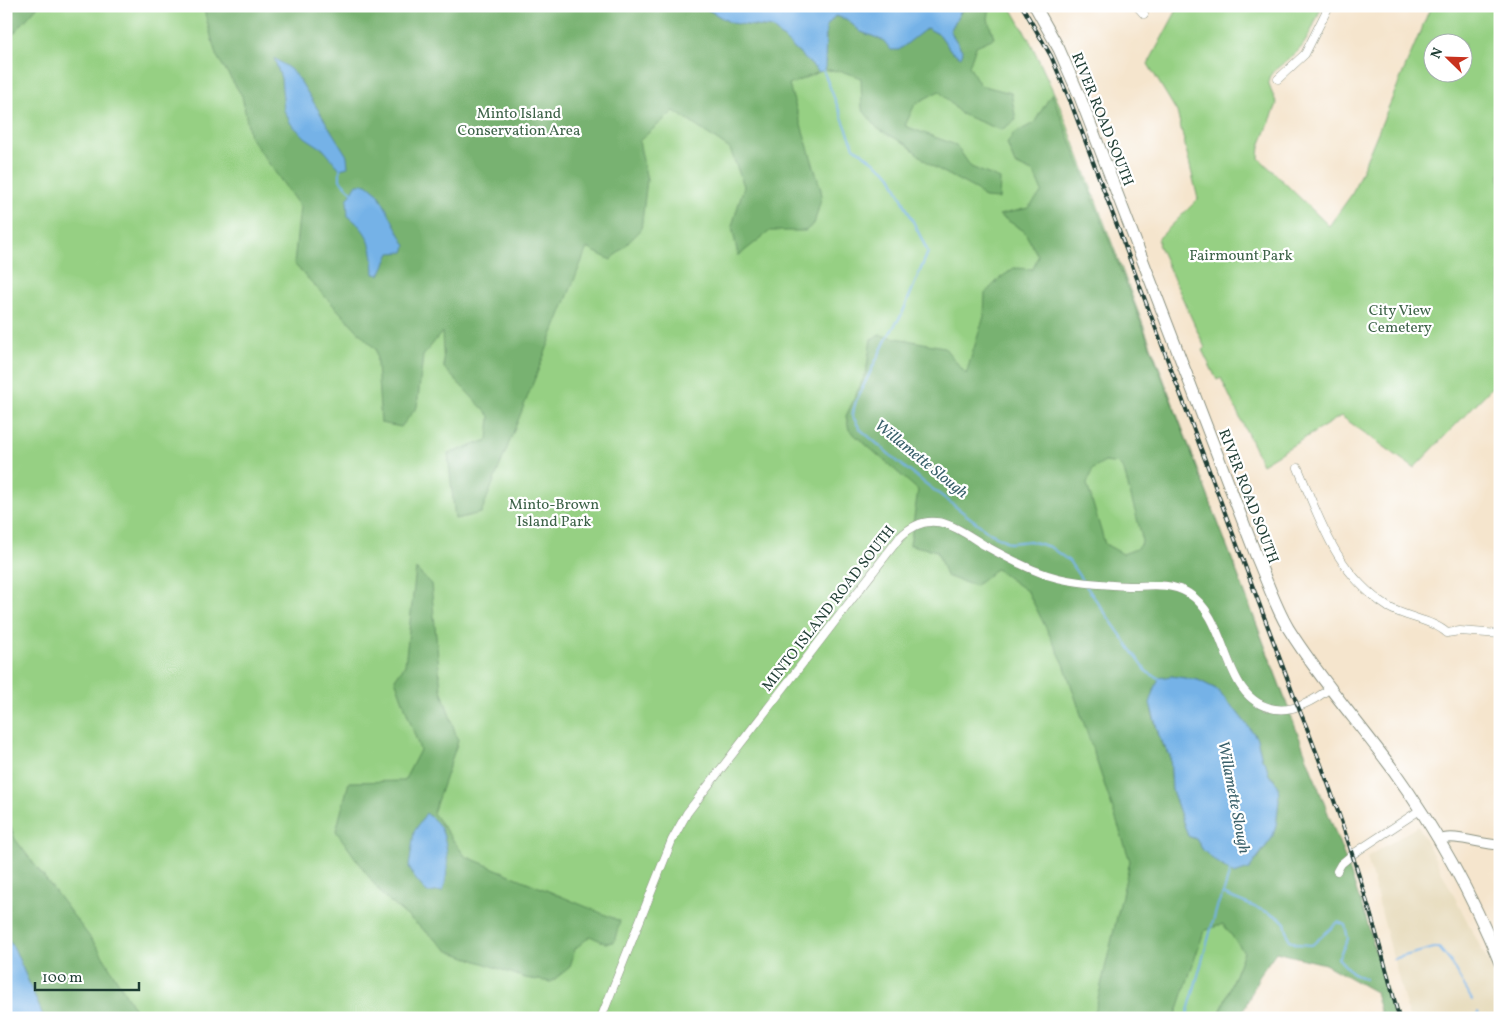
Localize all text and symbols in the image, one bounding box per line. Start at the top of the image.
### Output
north arrow [1424,32,1474,82]
text: N [1427,45,1448,62]
street label: RIVER ROAD SOUTH [1065,50,1138,190]
park label: Minto Island Conservation Area [458,104,580,142]
park label: Fairmount Park [1189,246,1293,267]
park label: City View Cemetery [1368,301,1432,339]
water label: Willamette Slough [869,415,972,504]
street label: RIVER ROAD SOUTH [1212,426,1283,567]
park label: Minto-Brown Island Park [509,495,599,533]
street label: MINTO ISLAND ROAD SOUTH [758,522,901,696]
water label: Willamette Slough [1211,739,1255,856]
scale bar [35,959,139,991]
text: 100 m [42,968,82,989]

